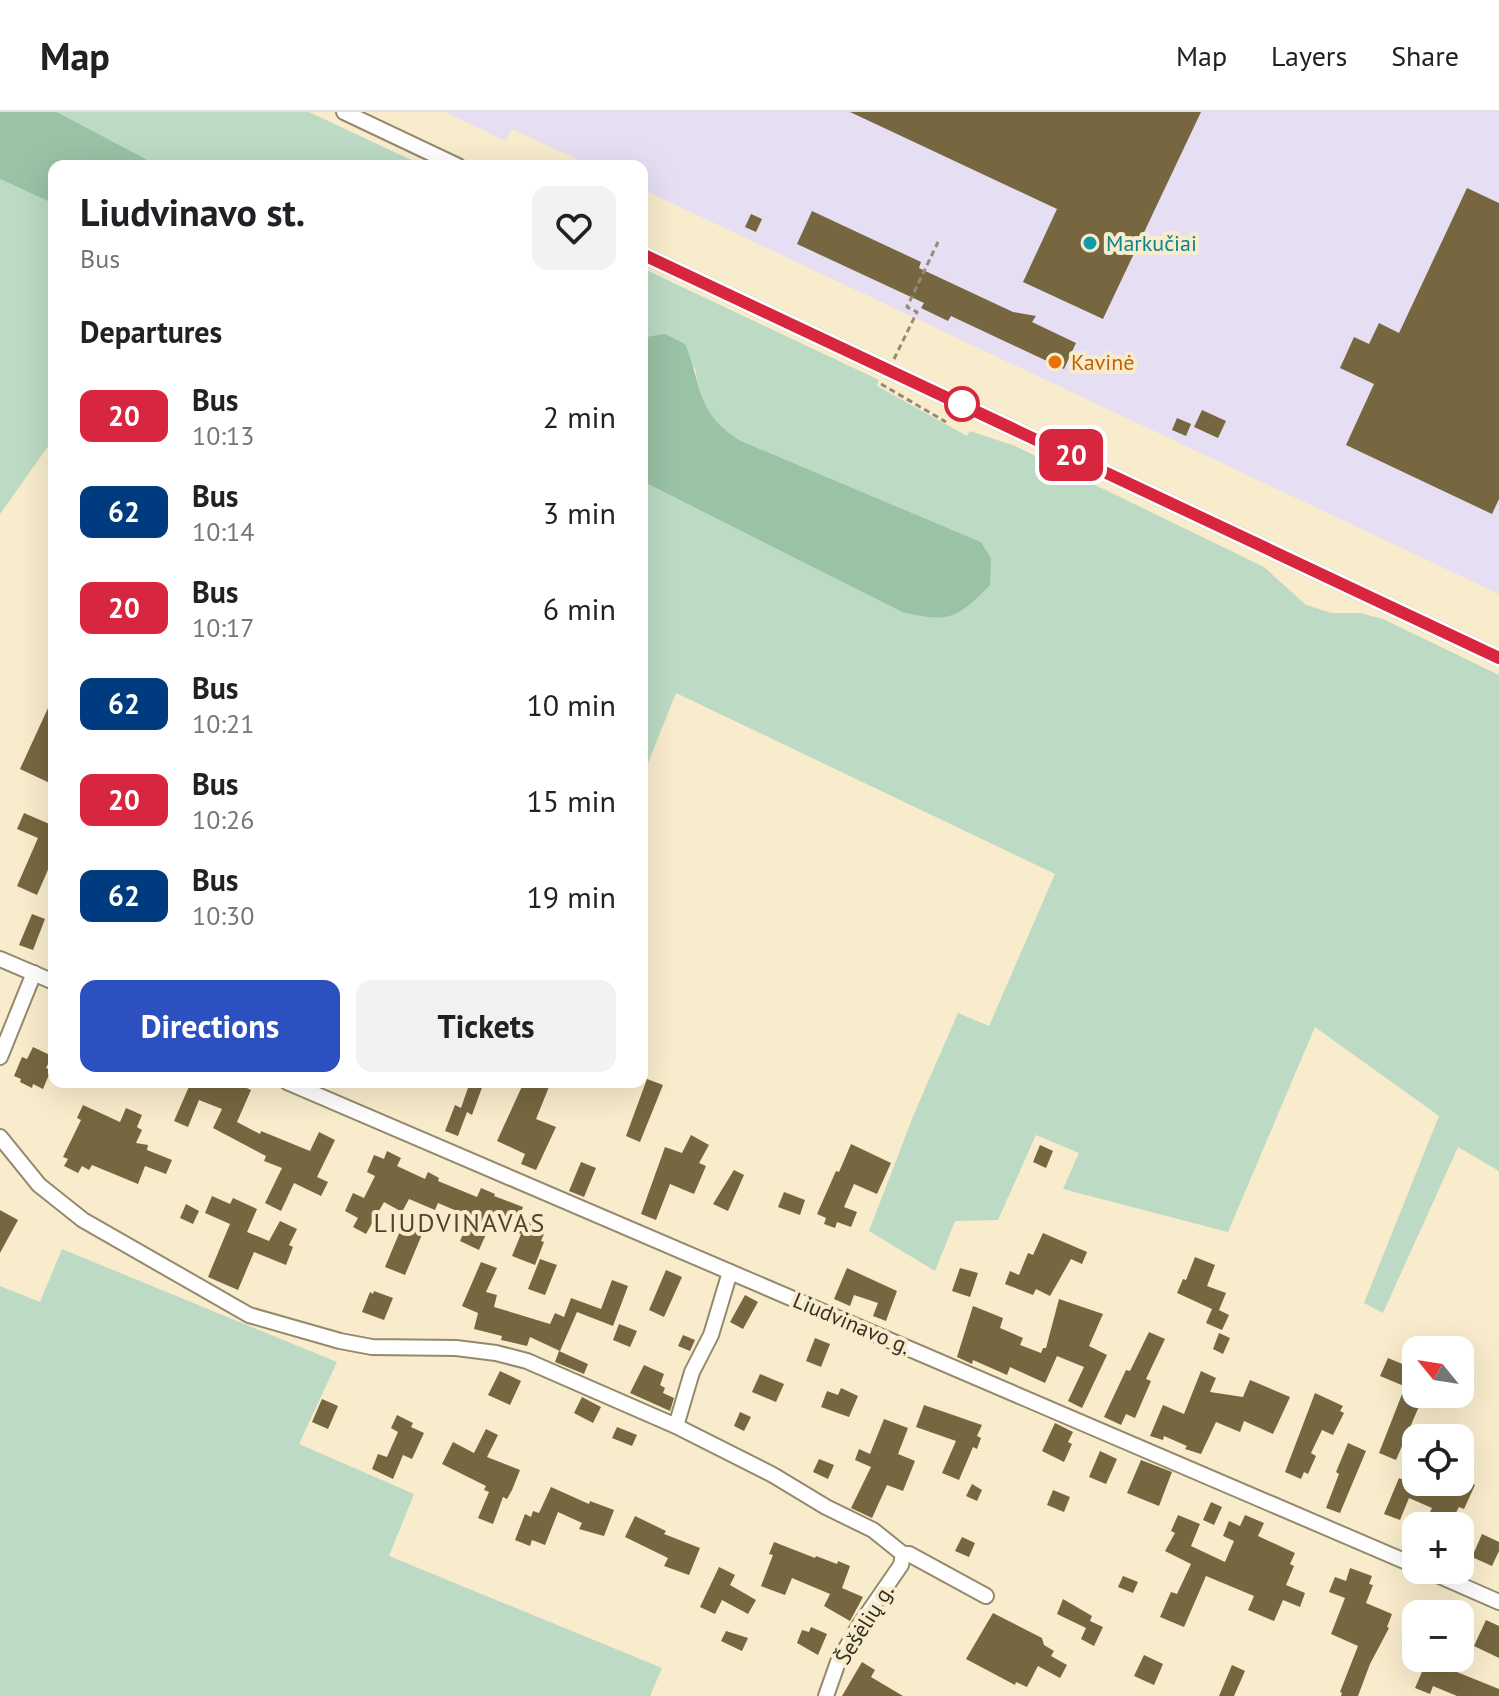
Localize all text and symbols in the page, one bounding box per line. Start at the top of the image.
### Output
text: Map [40,31,110,80]
text: Map [1176,37,1227,74]
text: Layers [1271,37,1347,74]
text: Share [1391,37,1459,74]
button: heart [532,186,616,270]
text: Liudvinavo st. [80,187,305,236]
place label: Markučiai [1106,229,1197,257]
marker: Markučiai [1081,234,1099,252]
text: Bus [80,242,120,275]
text: Departures [80,312,222,351]
place label: Kavinė [1071,348,1134,376]
marker: Kavinė [1046,353,1064,371]
text: Bus [192,380,239,419]
unlabelled marker [945,387,979,421]
text: 20 [108,397,140,434]
text: 2 min [543,397,616,436]
text: 10:13 [192,419,254,452]
line badge: 20 [1035,429,1107,481]
text: 20 [1055,436,1087,473]
text: Bus [192,476,239,515]
text: 62 [108,493,140,530]
text: 3 min [543,493,616,532]
text: 10:14 [192,515,254,548]
text: Bus [192,572,239,611]
text: 20 [108,589,140,626]
text: 6 min [543,589,616,628]
text: 10:17 [192,611,254,644]
text: Bus [192,668,239,707]
text: 62 [108,685,140,722]
text: 10 min [526,685,616,724]
text: 10:21 [192,707,254,740]
text: Bus [192,764,239,803]
text: 20 [108,781,140,818]
text: 15 min [526,781,616,820]
text: 10:26 [192,803,254,836]
text: Bus [192,860,239,899]
text: 62 [108,877,140,914]
text: 19 min [526,877,616,916]
text: 10:30 [192,899,254,932]
button: Directions [80,980,340,1072]
button: Tickets [356,980,616,1072]
district label: LIUDVINAVAS [374,1206,546,1239]
street label: Liudvinavo g. [789,1286,915,1360]
north arrow [1402,1336,1474,1408]
map controls [1402,1336,1474,1672]
button: locate [1402,1424,1474,1496]
button: + [1402,1512,1474,1584]
street label: Šešėlių g. [828,1578,900,1670]
button: − [1402,1600,1474,1672]

